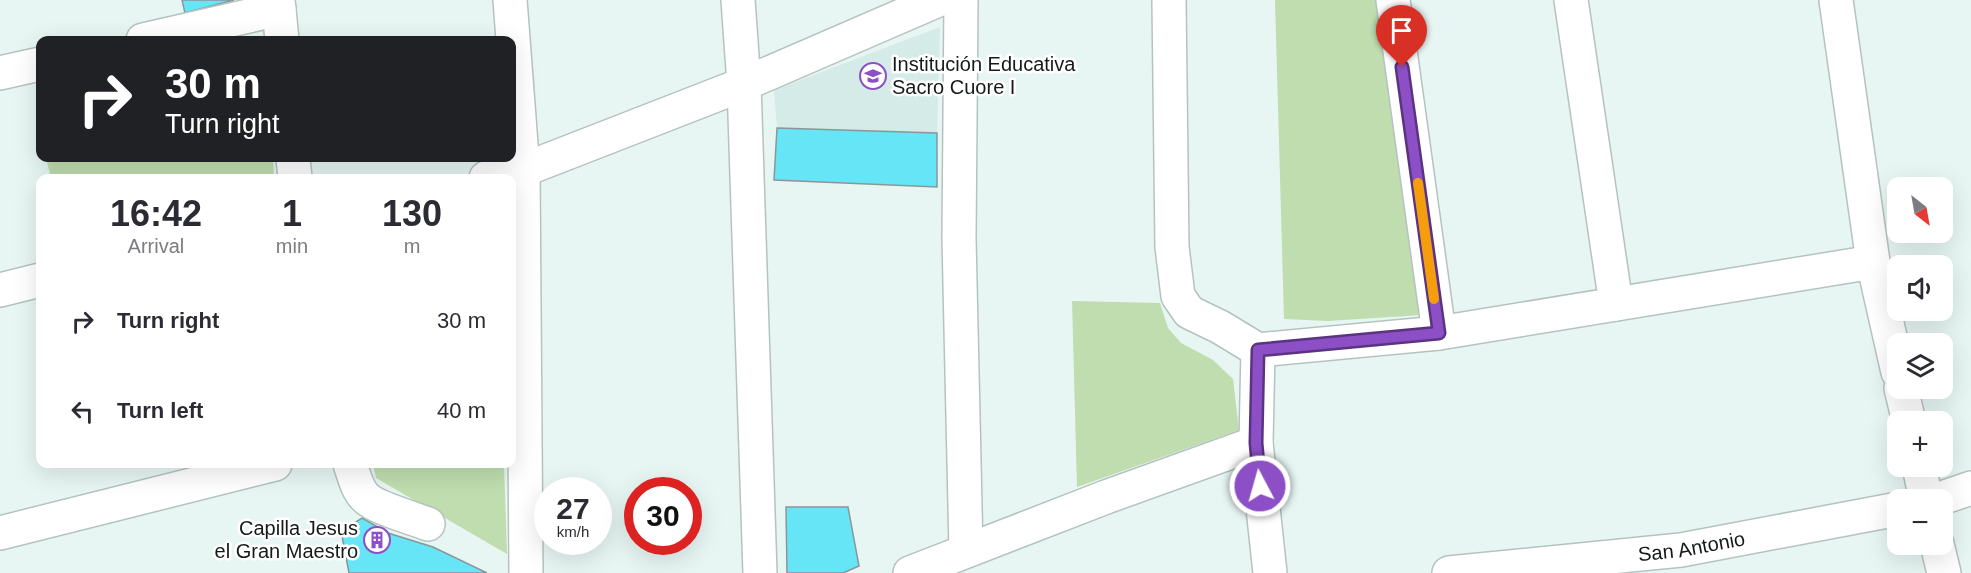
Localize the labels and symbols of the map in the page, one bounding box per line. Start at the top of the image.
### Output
pin [1376,5,1427,67]
place label: Institución Educativa Sacro Cuore I [892,53,1076,98]
school or university icon: Institución Educativa Sacro Cuore I [858,61,888,91]
north arrow [1887,177,1953,243]
position arrow [1228,454,1292,518]
speed limit sign: 30 [624,477,702,555]
place label: Capilla Jesus el Gran Maestro [215,517,358,562]
building icon: Capilla Jesus el Gran Maestro [362,525,392,555]
street label: San Antonio [1637,527,1747,565]

